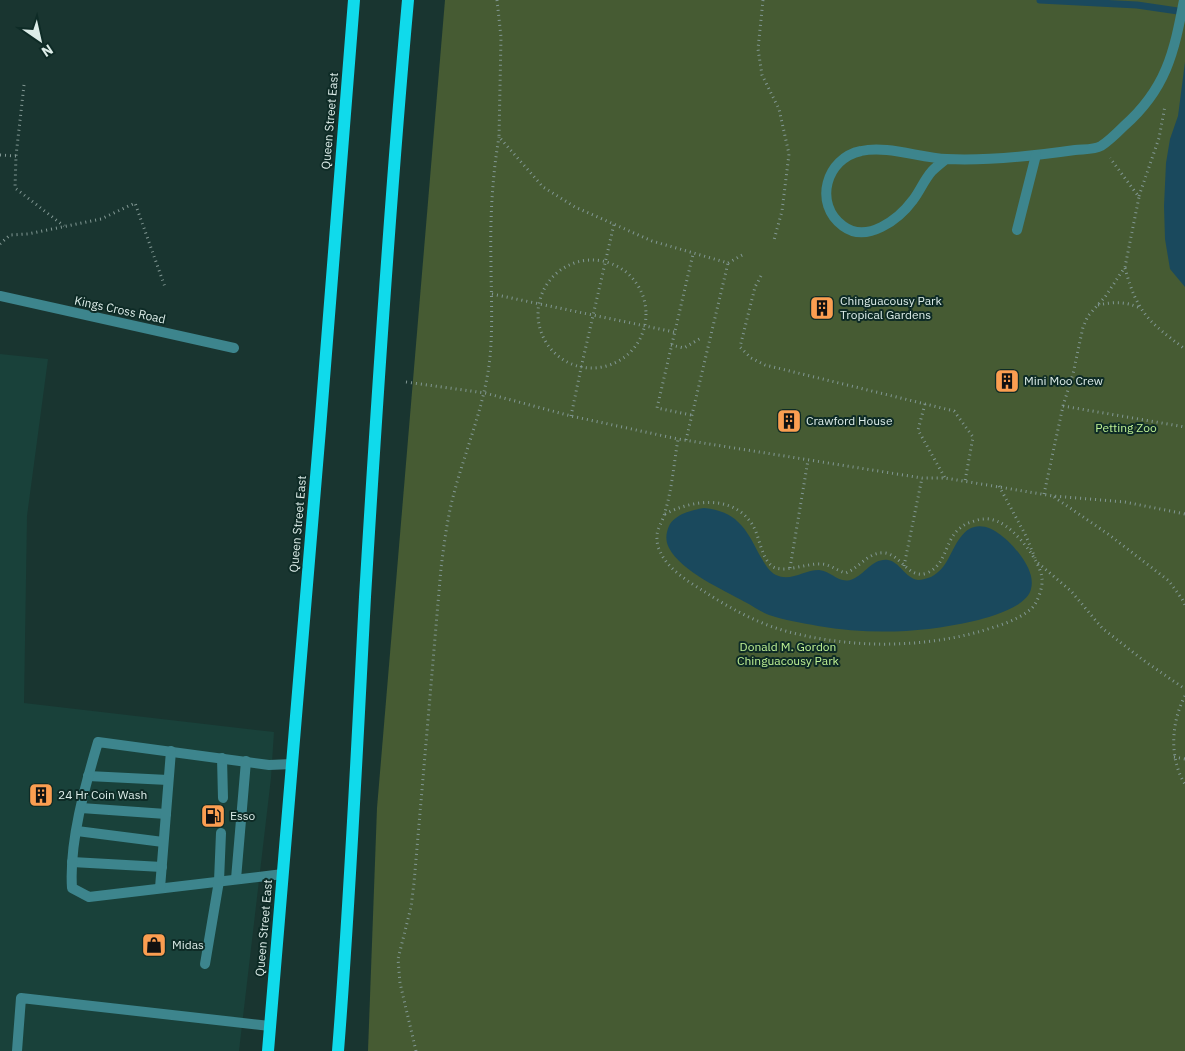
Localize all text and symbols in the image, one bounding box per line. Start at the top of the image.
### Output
north arrow [15,15,65,65]
text: N [38,40,57,61]
street label: Queen Street East [318,72,341,170]
street label: Kings Cross Road [73,293,167,327]
place label: Chinguacousy Park Tropical Gardens [840,293,943,322]
building icon: Chinguacousy Park Tropical Gardens [809,295,835,321]
building icon: Mini Moo Crew [994,368,1020,394]
place label: Mini Moo Crew [1024,373,1103,388]
building icon: Crawford House [776,408,802,434]
place label: Crawford House [806,413,893,428]
park label: Petting Zoo [1095,420,1157,435]
street label: Queen Street East [286,475,309,573]
park label: Donald M. Gordon Chinguacousy Park [737,639,840,668]
building icon: 24 Hr Coin Wash [28,782,54,808]
place label: 24 Hr Coin Wash [58,787,147,802]
fuel station icon: Esso [200,803,226,829]
place label: Esso [230,808,256,823]
street label: Queen Street East [252,879,275,977]
shop icon: Midas [141,932,167,958]
place label: Midas [172,937,204,952]

